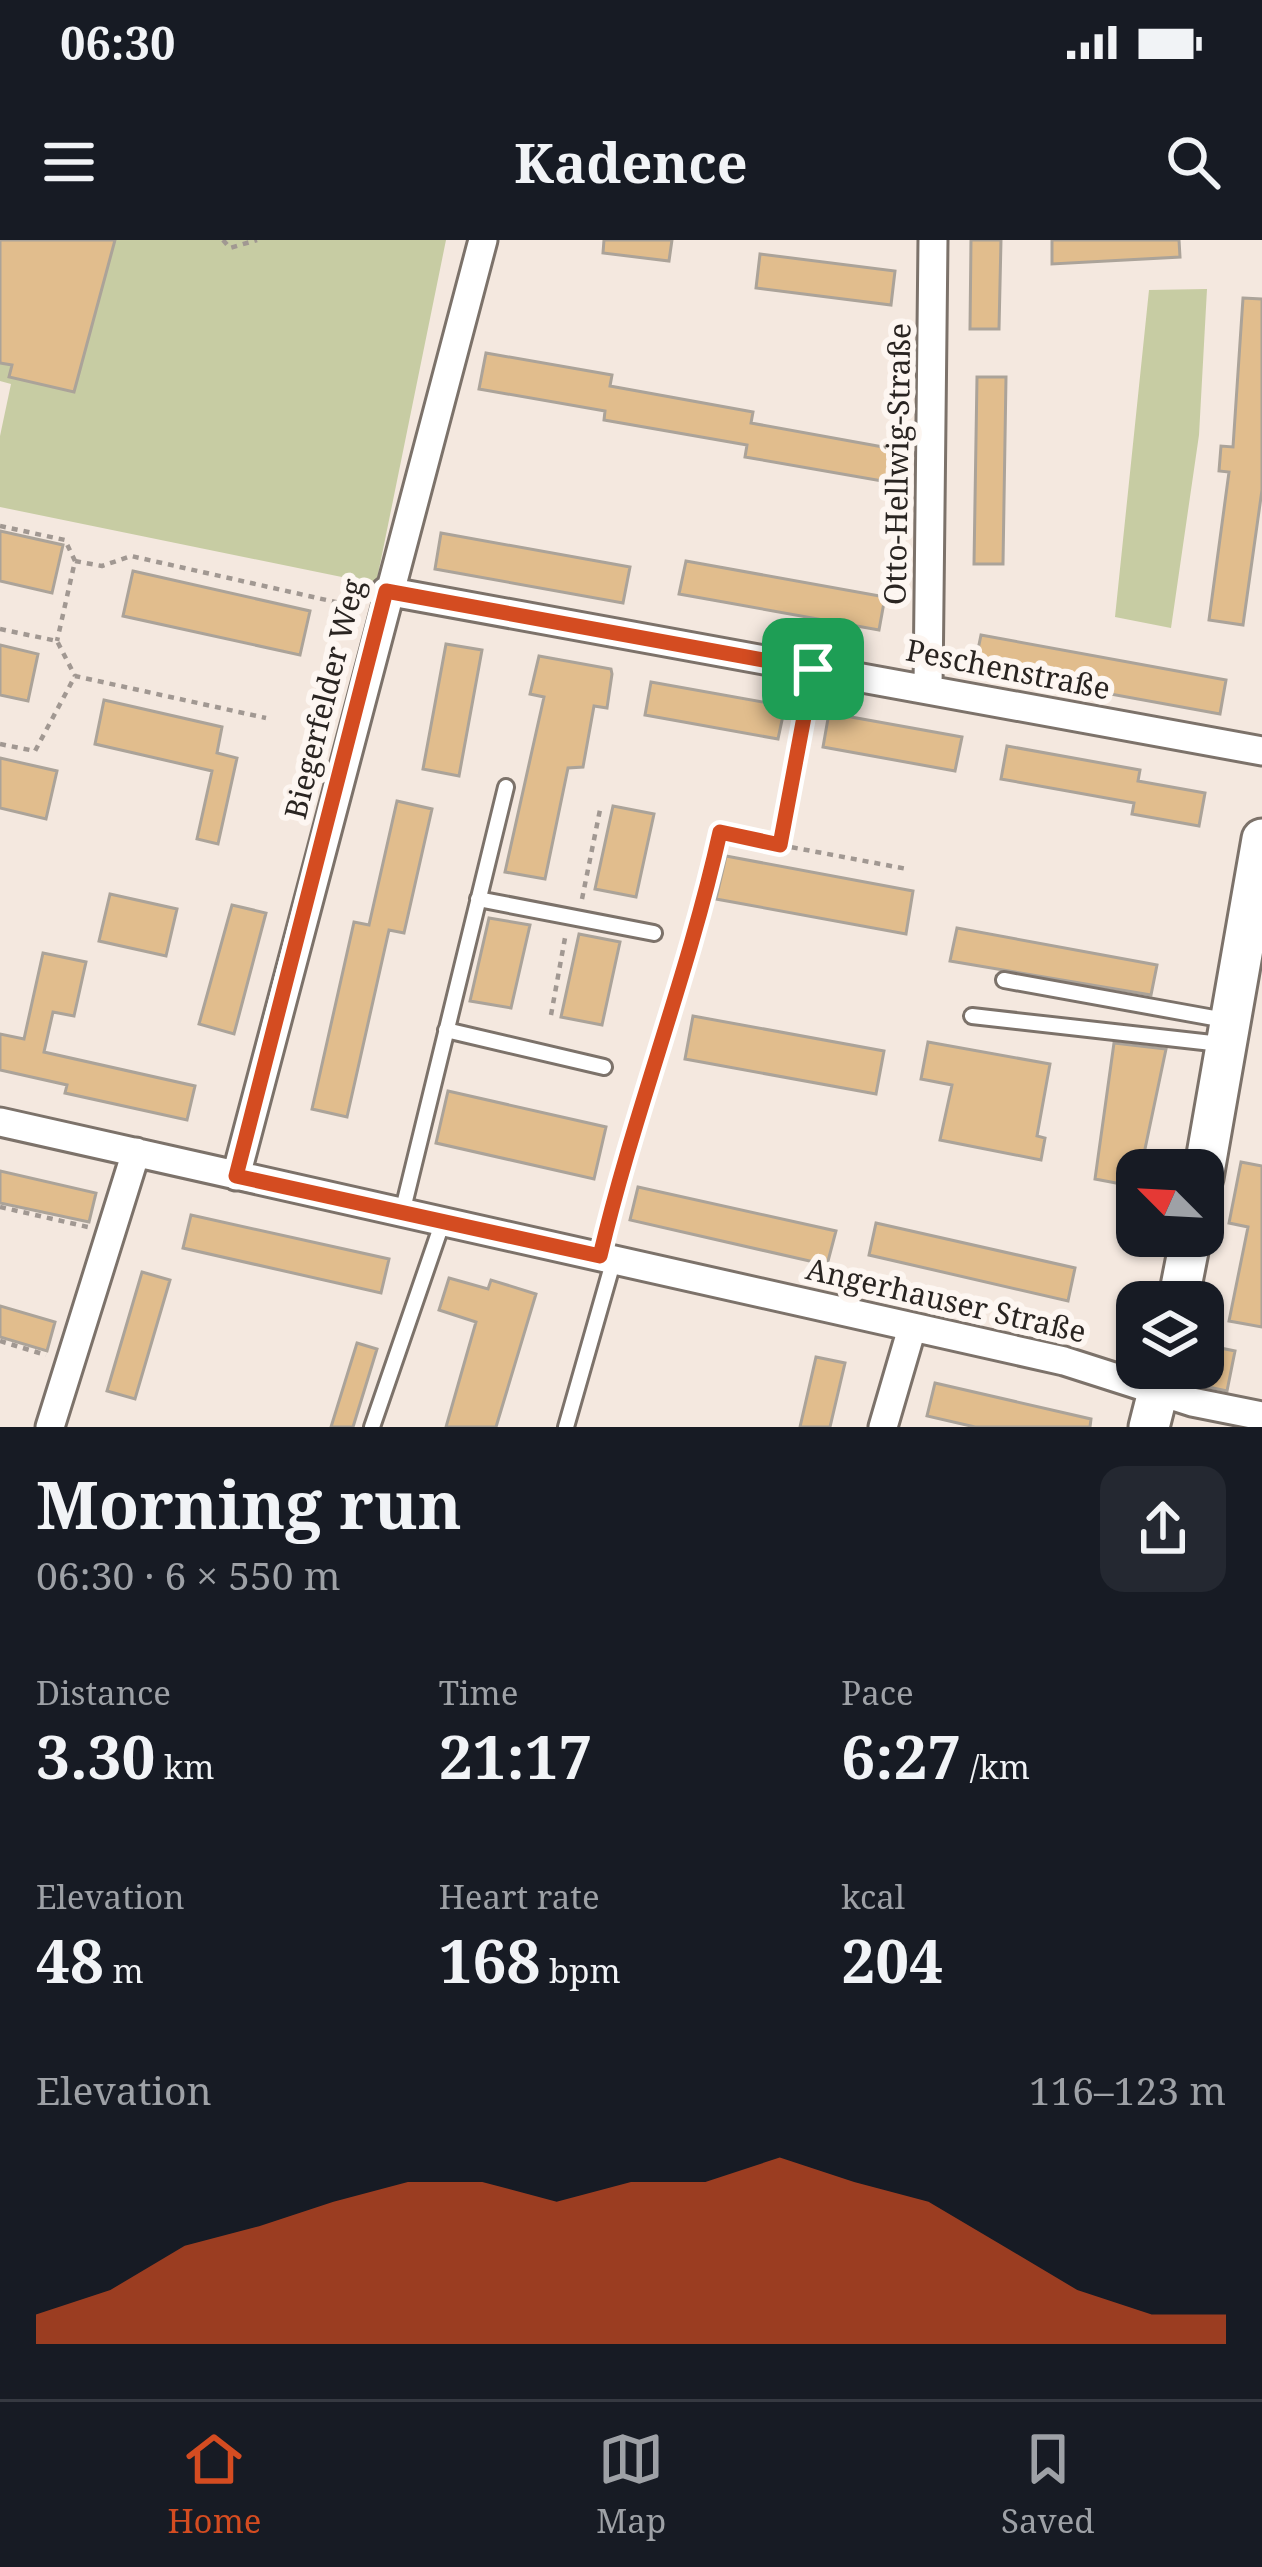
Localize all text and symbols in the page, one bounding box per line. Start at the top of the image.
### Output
text: 06:30 [60,12,175,73]
text: Kadence [514,125,748,199]
icon: menu [36,129,102,195]
icon: search [1160,129,1226,195]
street label: Otto-Hellwig-Straße [874,323,919,605]
street label: Biegerfelder Weg [274,574,373,823]
pin [762,618,864,720]
street label: Peschenstraße [903,629,1114,708]
icon: arrive [780,636,846,702]
north arrow [1116,1149,1224,1257]
map controls [1116,1149,1224,1389]
street label: Angerhauser Straße [802,1247,1090,1352]
button: layers [1116,1281,1224,1389]
text: Morning run [36,1458,462,1548]
button: share [1100,1466,1226,1592]
text: 06:30 · 6 × 550 m [36,1548,341,1601]
text: Distance [36,1670,171,1715]
text: Time [439,1670,518,1715]
text: Pace [841,1670,914,1715]
text: 3.30 [36,1715,155,1797]
text: 21:17 [439,1715,593,1797]
text: 6:27 [841,1715,961,1797]
text: km [155,1744,214,1789]
text: /km [961,1744,1030,1789]
text: Elevation [36,1874,185,1919]
text: Heart rate [439,1874,600,1919]
text: kcal [841,1874,905,1919]
text: 48 [36,1919,104,2001]
text: 168 [439,1919,540,2001]
text: 204 [841,1919,943,2001]
text: m [104,1948,144,1993]
text: bpm [540,1948,621,1993]
text: Elevation [36,2063,212,2116]
text: 116–123 m [1029,2063,1226,2116]
tab: Home [167,2426,261,2543]
tab: Map [596,2426,666,2543]
tab: Saved [1001,2426,1095,2543]

